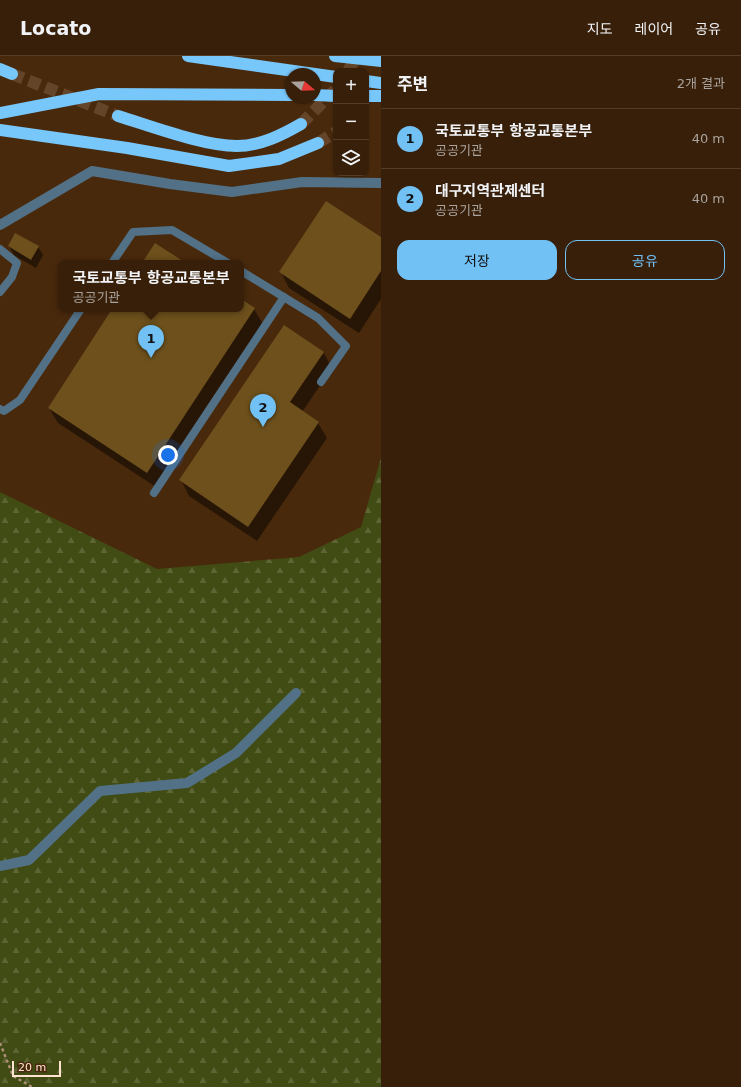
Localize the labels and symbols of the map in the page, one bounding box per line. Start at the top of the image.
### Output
north arrow [285,68,321,104]
pin: 1 [138,325,164,358]
pin: 2 [250,394,276,427]
your location [158,445,178,465]
scale bar [12,1059,61,1078]

